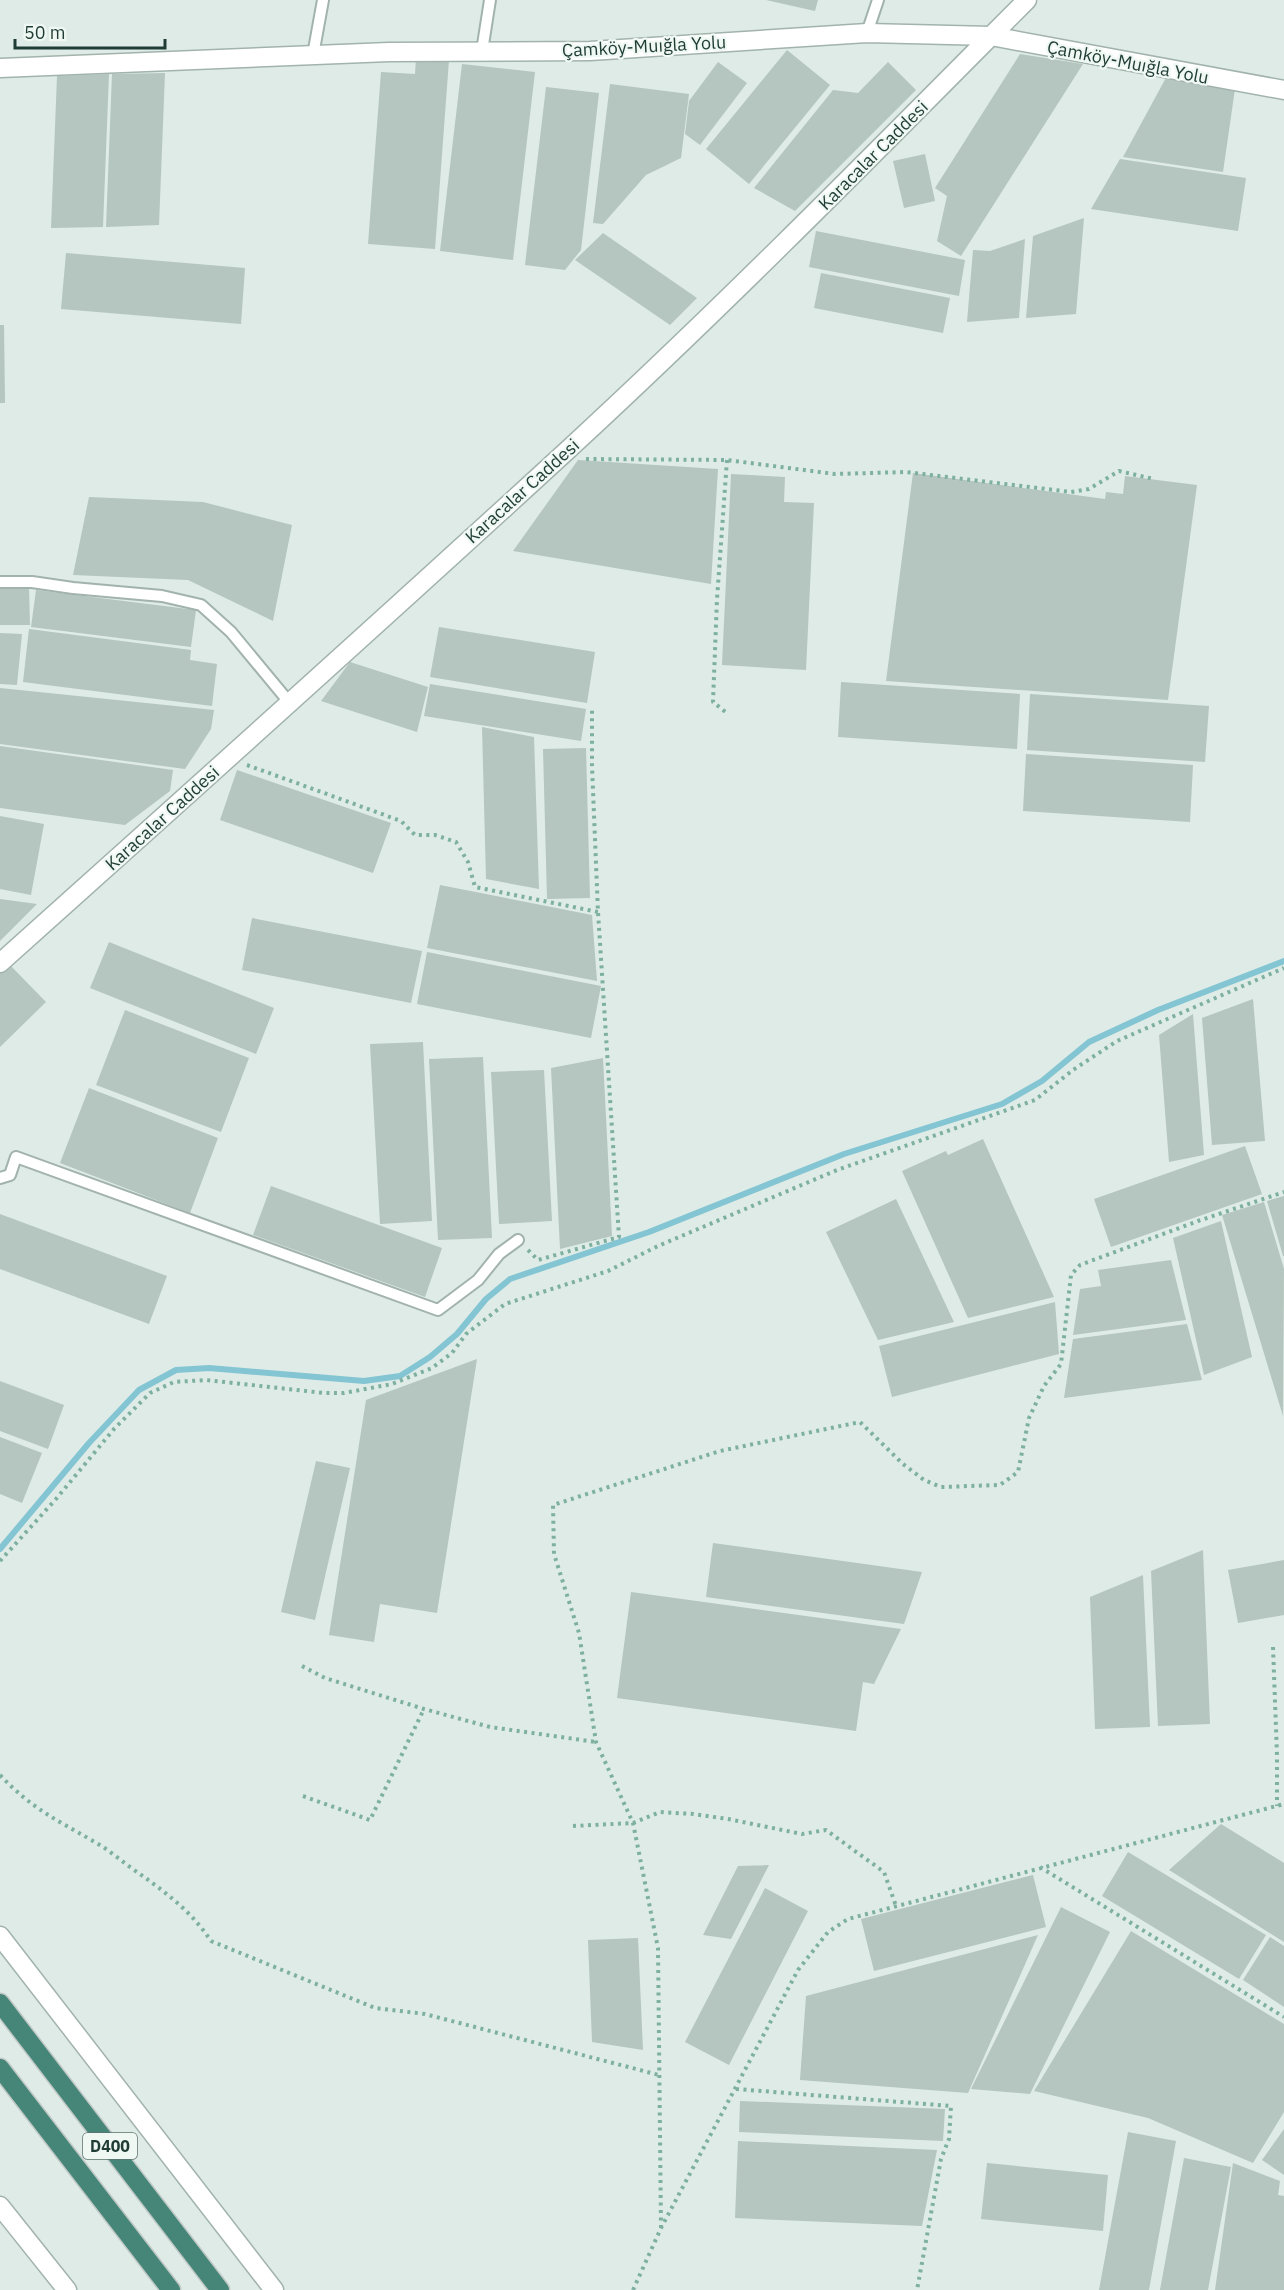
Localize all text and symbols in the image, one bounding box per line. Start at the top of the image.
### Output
scale bar [15,12,165,50]
text: 50 m [24,21,66,44]
street label: Çamköy-Muığla Yolu [561,30,727,62]
street label: Çamköy-Muığla Yolu [1045,35,1211,89]
street label: Karacalar Caddesi [813,95,933,215]
street label: Karacalar Caddesi [460,434,584,548]
street label: Karacalar Caddesi [100,761,224,875]
road number: D400 [83,2133,137,2159]

